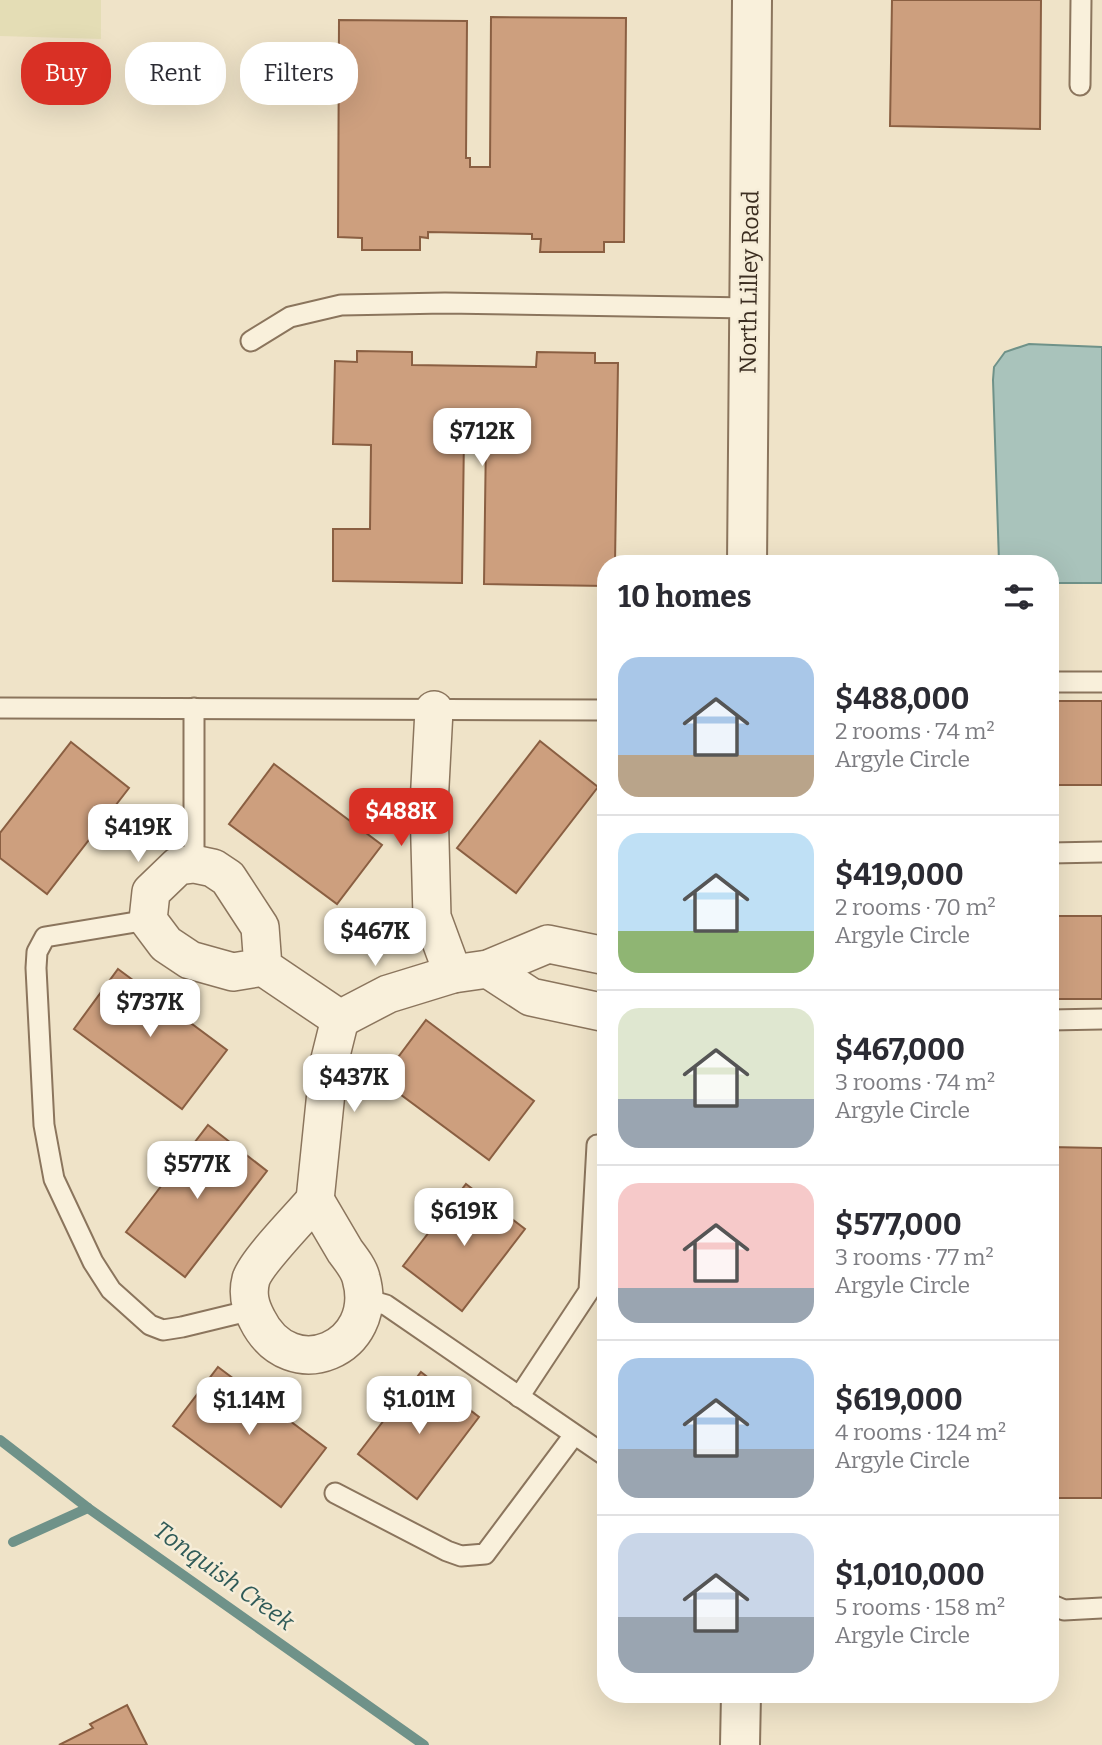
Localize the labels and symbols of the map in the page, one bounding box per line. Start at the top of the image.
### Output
street label: North Lilley Road [733,190,765,374]
pin: $712K [433,408,531,468]
pin: $488K [352,788,450,848]
pin: $419K [89,804,187,864]
pin: $467K [326,908,424,968]
pin: $737K [101,979,199,1039]
pin: $437K [305,1054,403,1114]
pin: $577K [148,1142,246,1201]
pin: $619K [415,1188,513,1248]
pin: $1.01M [362,1376,476,1436]
pin: $1.14M [192,1378,306,1437]
water label: Tonquish Creek [148,1516,300,1637]

